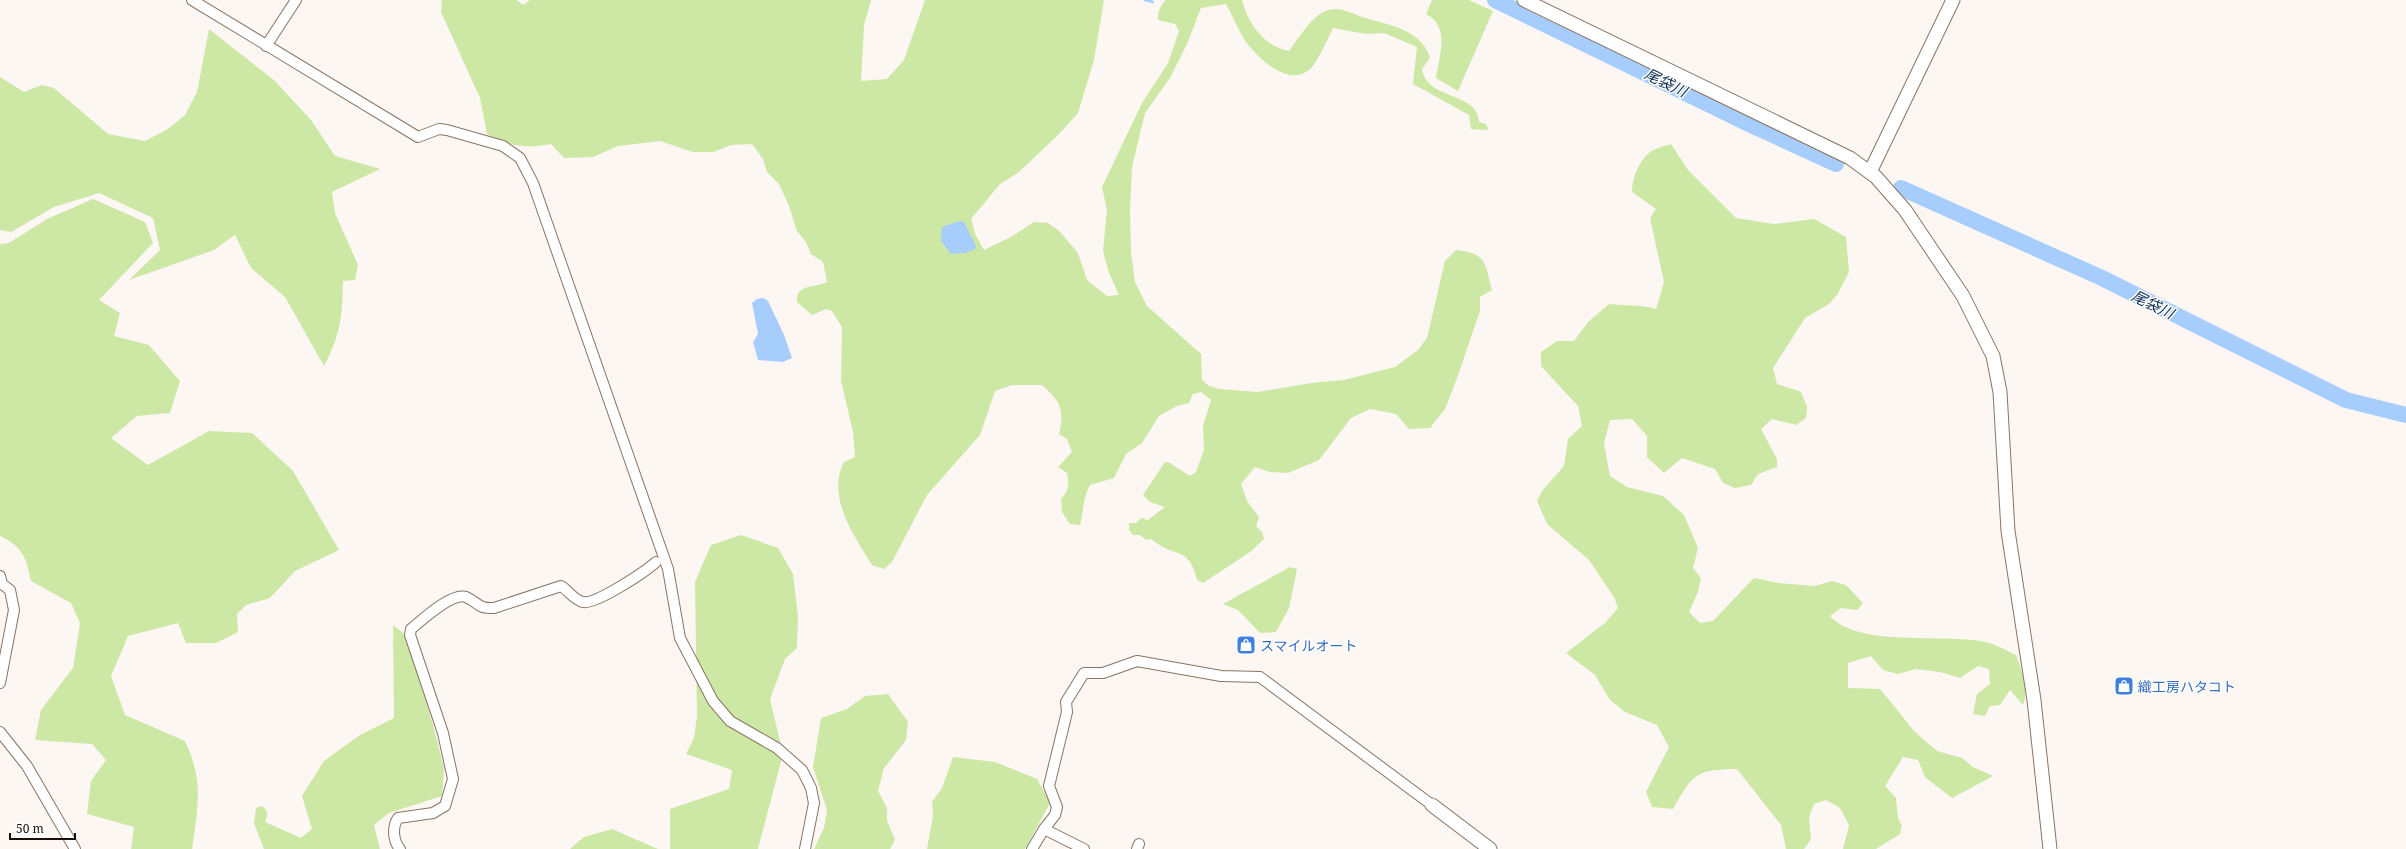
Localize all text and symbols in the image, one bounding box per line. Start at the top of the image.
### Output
water label: 尾袋川 [1641,63,1692,102]
water label: 尾袋川 [2128,285,2179,324]
shop icon: スマイルオート [1235,634,1257,656]
place label: スマイルオート [1260,636,1358,655]
shop icon: 織工房ハタコト [2113,675,2135,697]
place label: 織工房ハタコト [2138,677,2236,696]
scale bar [10,815,75,841]
text: 50 m [16,820,44,837]

